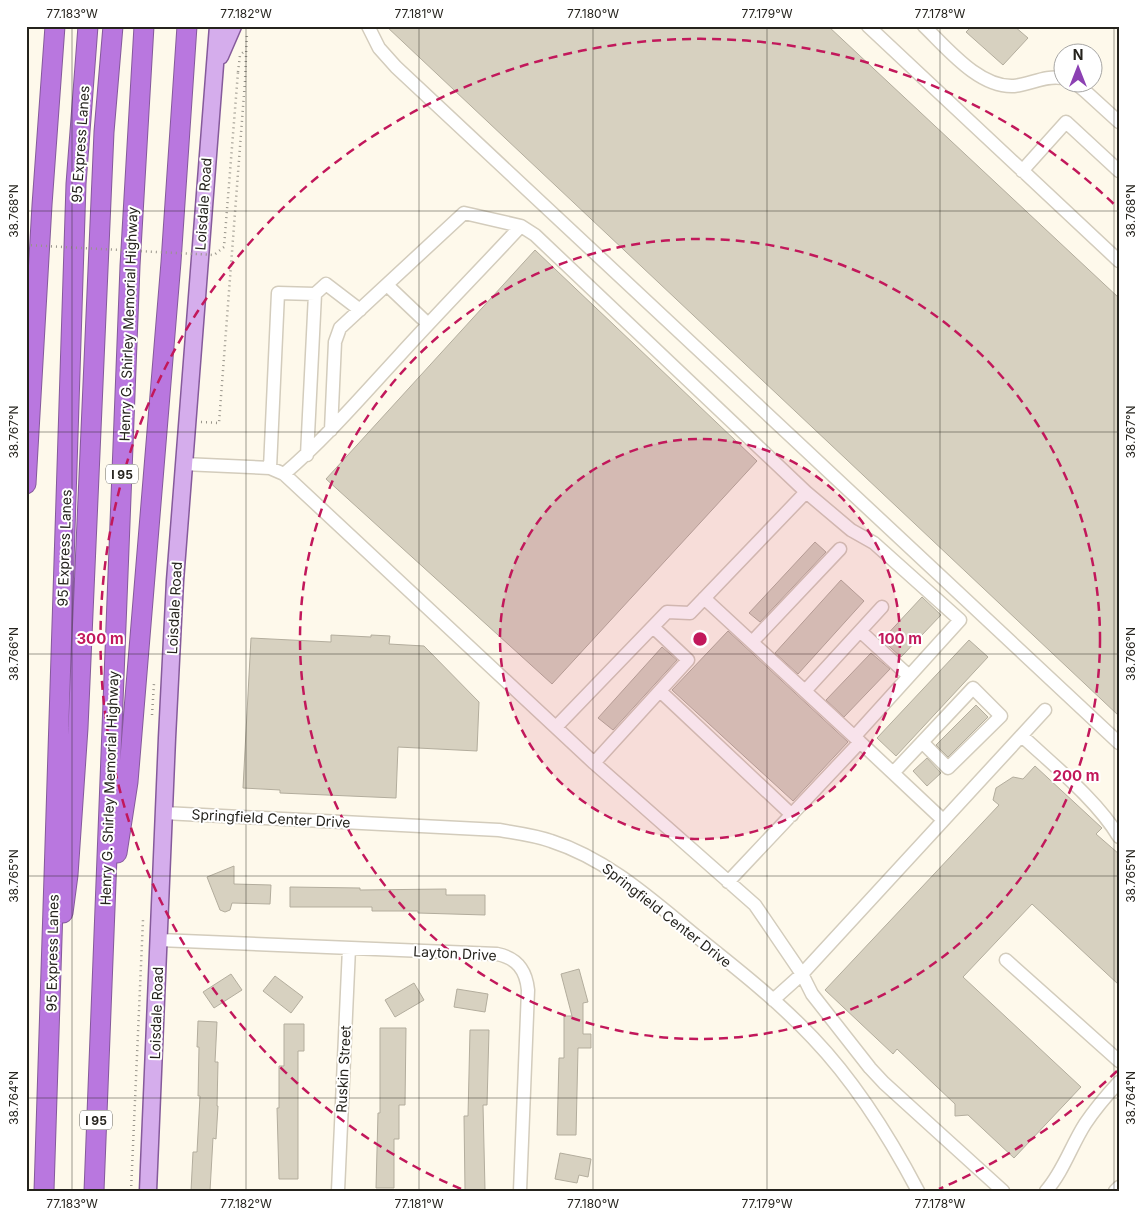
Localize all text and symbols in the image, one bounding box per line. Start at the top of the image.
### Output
text: 77.183°W [46,6,98,21]
text: 77.182°W [220,6,272,21]
text: 77.181°W [394,6,444,21]
text: 77.180°W [567,6,619,21]
text: 77.179°W [741,6,793,21]
text: 77.178°W [915,6,966,21]
north arrow [1052,42,1102,92]
text: N [1073,46,1083,63]
street label: 95 Express Lanes [67,85,93,203]
street label: Loisdale Road [191,157,215,251]
text: 38.768°N [6,184,21,238]
text: 38.768°N [1123,184,1138,238]
street label: Henry G. Shirley Memorial Highway [115,206,141,442]
text: 38.767°N [6,405,21,459]
text: 38.767°N [1123,405,1138,459]
road number: I 95 [106,464,138,484]
street label: 95 Express Lanes [53,489,75,607]
street label: Loisdale Road [163,561,185,655]
text: 38.766°N [6,627,21,681]
text: 38.766°N [1123,627,1138,681]
text: 300 m [76,629,124,648]
text: 100 m [878,629,922,648]
centre of rings [691,630,709,648]
street label: Henry G. Shirley Memorial Highway [96,670,122,906]
text: 200 m [1053,766,1099,785]
street label: Springfield Center Drive [191,805,351,831]
text: 38.765°N [6,849,21,903]
text: 38.765°N [1123,849,1138,903]
street label: Springfield Center Drive [599,859,735,971]
street label: 95 Express Lanes [42,894,62,1012]
street label: Layton Drive [413,942,497,964]
street label: Loisdale Road [146,966,166,1060]
street label: Ruskin Street [332,1024,354,1113]
text: 38.764°N [6,1071,21,1125]
text: 38.764°N [1123,1071,1138,1125]
road number: I 95 [80,1110,112,1130]
text: 77.183°W [46,1196,98,1211]
text: 77.182°W [220,1196,272,1211]
text: 77.181°W [394,1196,444,1211]
text: 77.180°W [567,1196,619,1211]
text: 77.179°W [741,1196,793,1211]
text: 77.178°W [915,1196,966,1211]

